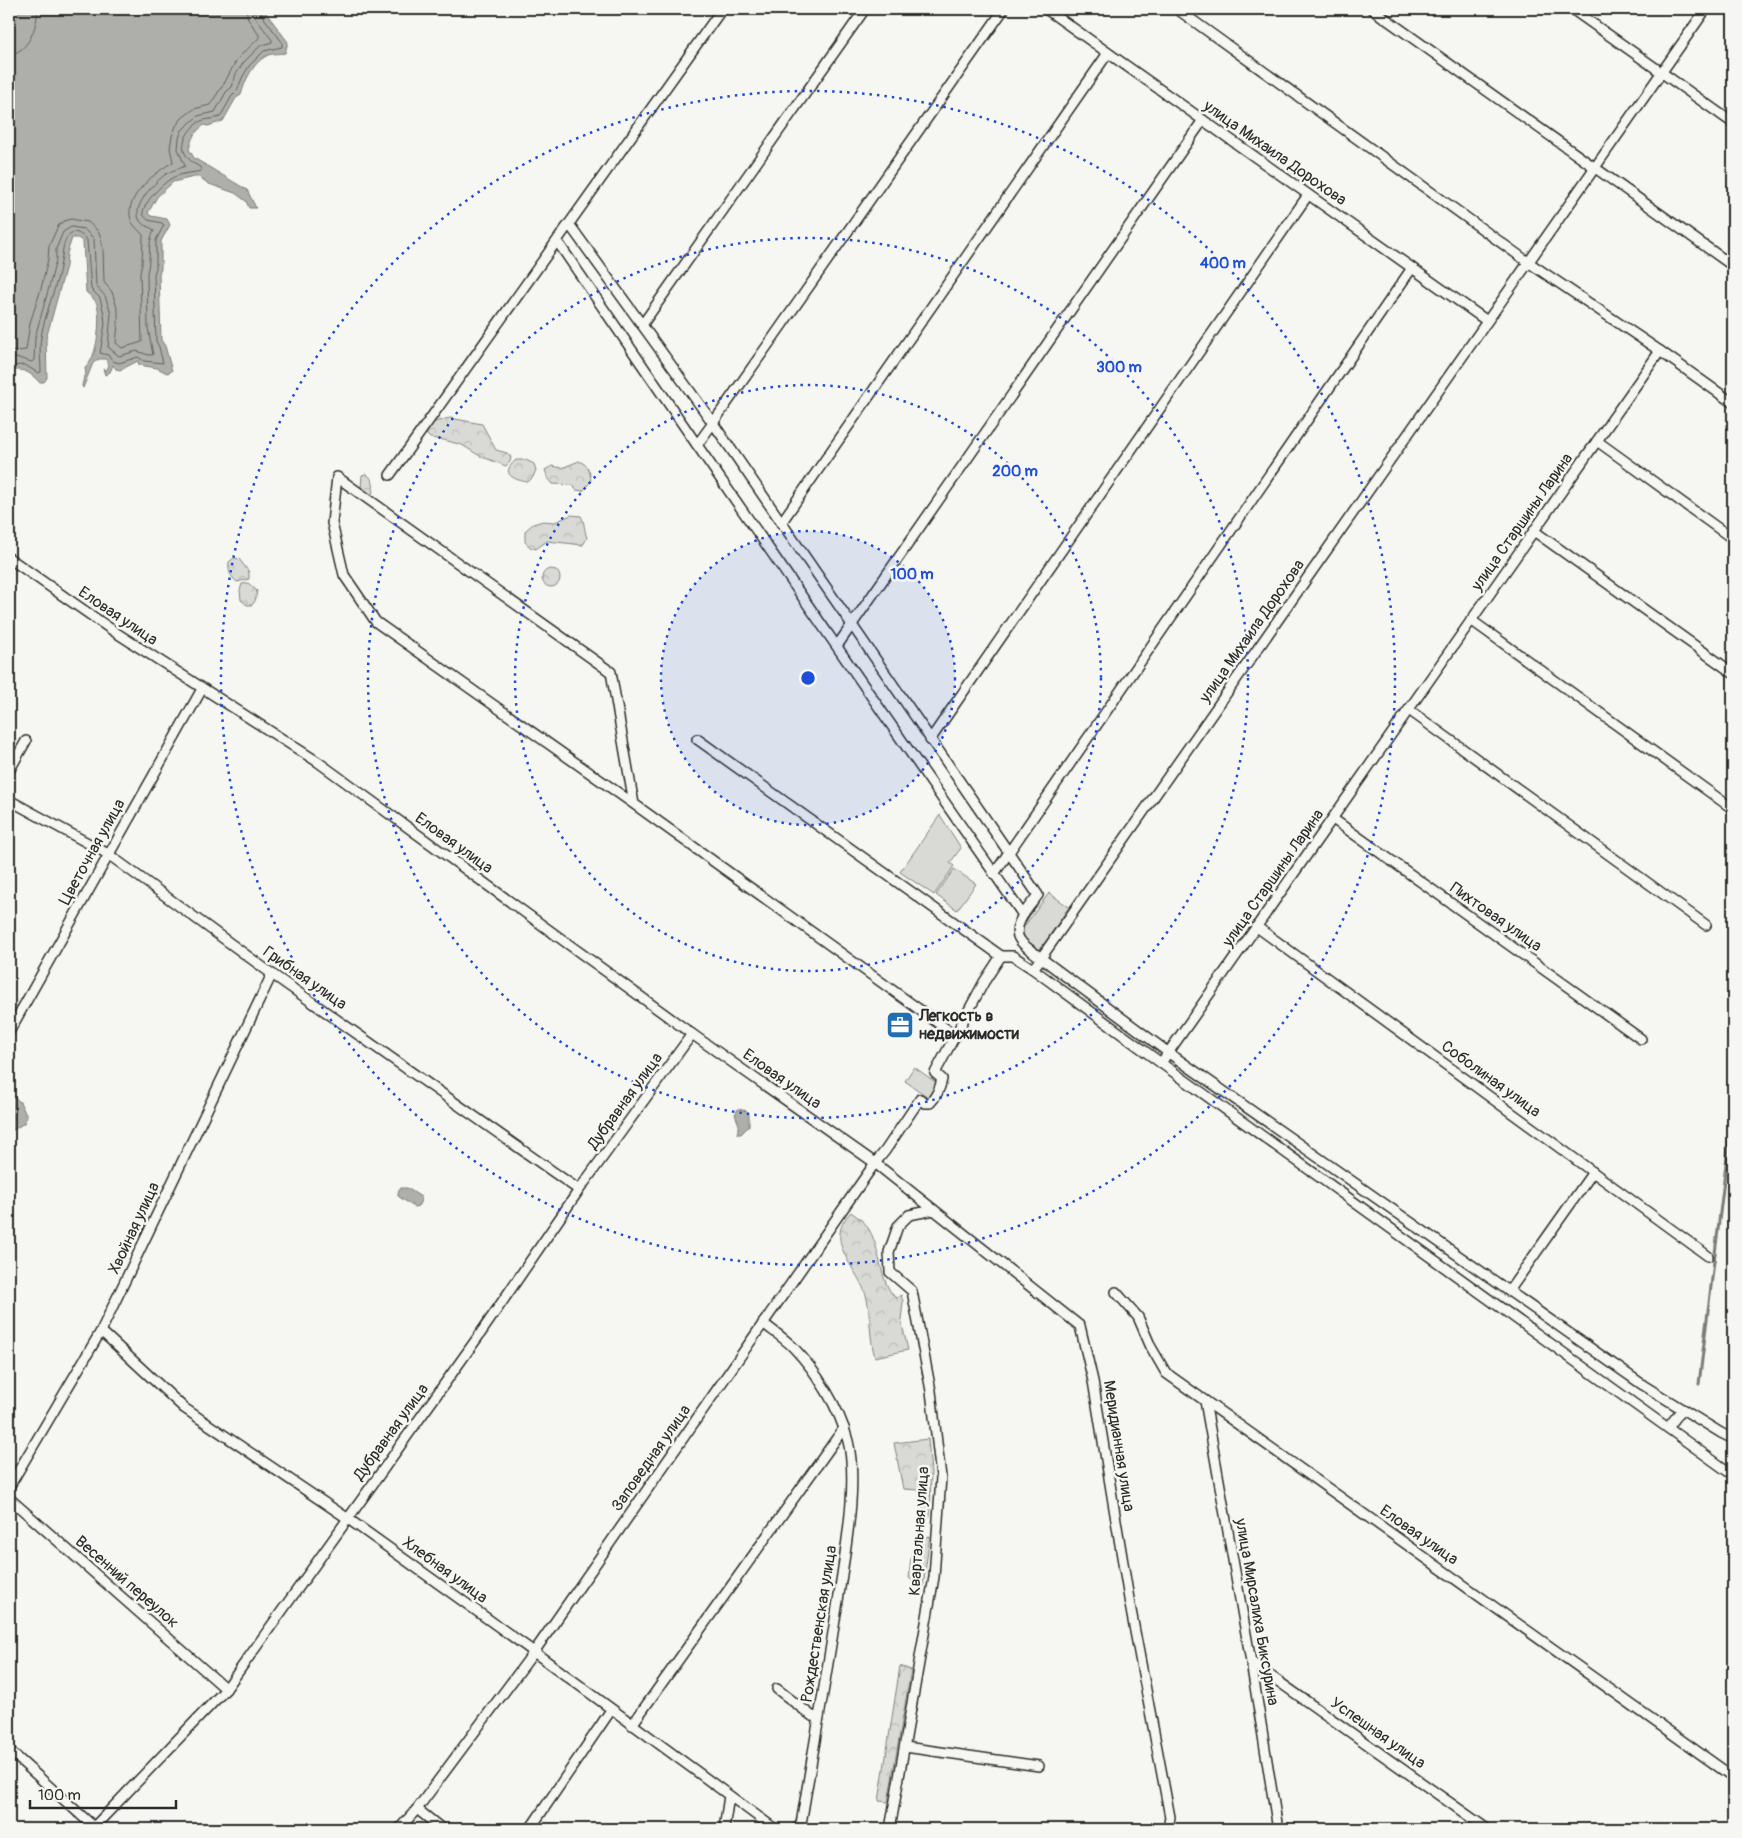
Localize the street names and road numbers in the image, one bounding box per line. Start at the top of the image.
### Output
street label: улица Михаила Дорохова [1199,95,1350,210]
street label: улица Старшины Ларина [1466,449,1577,596]
street label: улица Михаила Дорохова [1194,556,1309,707]
street label: Еловая улица [74,582,162,650]
street label: Цветочная улица [55,796,129,908]
street label: улица Старшины Ларина [1217,805,1328,952]
street label: Еловая улица [411,808,497,878]
street label: Пихтовая улица [1446,878,1546,956]
street label: Грибная улица [259,942,351,1014]
street label: Соболиная улица [1437,1036,1545,1122]
street label: Еловая улица [739,1045,825,1113]
street label: Дубравная улица [583,1049,667,1154]
street label: Хвойная улица [104,1179,164,1277]
street label: Меридианная улица [1099,1379,1139,1513]
street label: Дубравная улица [349,1380,433,1485]
street label: Заповедная улица [607,1401,695,1515]
street label: Квартальная улица [905,1466,933,1596]
street label: Еловая улица [1376,1501,1462,1569]
street label: улица Мирсалиха Биксурина [1231,1516,1283,1707]
street label: Весенний переулок [71,1532,183,1632]
street label: Хлебная улица [399,1532,491,1608]
street label: Рождественская улица [797,1544,841,1704]
street label: Успешная улица [1327,1693,1429,1773]

